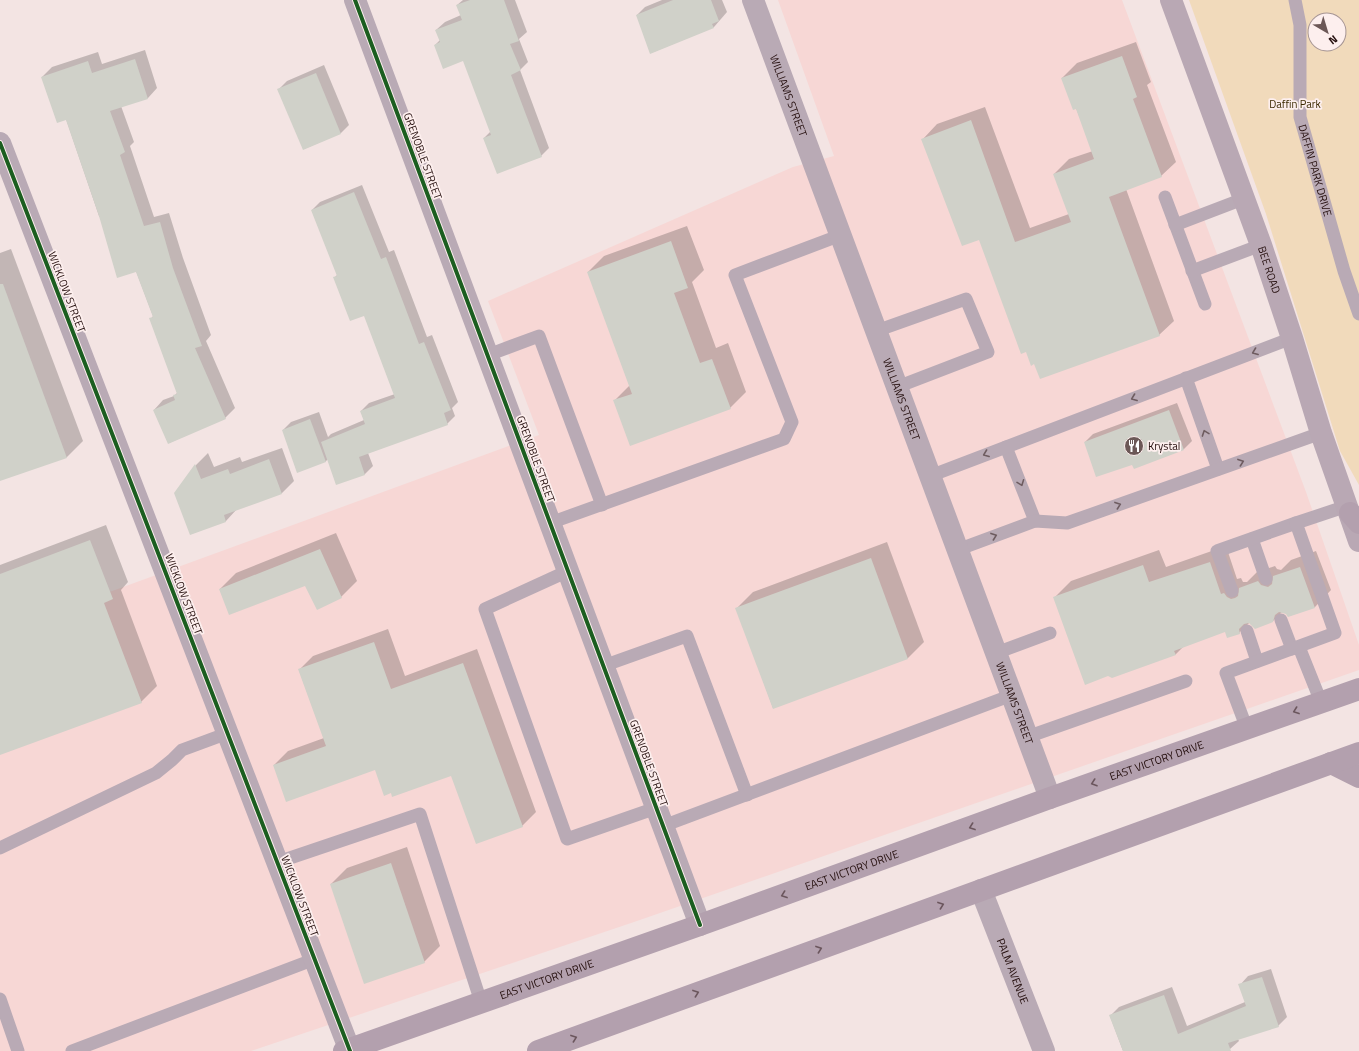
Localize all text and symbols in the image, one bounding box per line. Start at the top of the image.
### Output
north arrow [1307,12,1347,52]
text: N [1325,31,1341,49]
street label: WILLIAMS STREET [766,52,811,139]
park label: Daffin Park [1269,96,1322,112]
street label: GRENOBLE STREET [400,110,446,202]
street label: DAFFIN PARK DRIVE [1295,122,1336,218]
street label: BEE ROAD [1254,244,1285,295]
street label: WICKLOW STREET [44,249,90,335]
one-way arrow [1252,348,1259,356]
street label: WILLIAMS STREET [879,356,924,443]
one-way arrow [1130,394,1137,402]
street label: GRENOBLE STREET [513,413,559,505]
one-way arrow [1202,429,1210,436]
restaurant icon: Krystal [1123,435,1145,457]
place label: Krystal [1148,438,1180,454]
one-way arrow [983,450,990,458]
one-way arrow [1237,458,1244,466]
one-way arrow [1016,479,1024,486]
one-way arrow [1115,501,1122,510]
one-way arrow [990,533,997,541]
street label: WICKLOW STREET [161,551,207,637]
street label: WILLIAMS STREET [992,660,1037,746]
one-way arrow [1292,706,1299,715]
street label: GRENOBLE STREET [626,717,672,809]
street label: EAST VICTORY DRIVE [1107,736,1206,784]
one-way arrow [1091,778,1098,786]
one-way arrow [968,822,975,830]
street label: EAST VICTORY DRIVE [803,846,901,894]
street label: WICKLOW STREET [277,853,323,939]
one-way arrow [780,890,787,898]
one-way arrow [937,901,944,909]
street label: PALM AVENUE [993,936,1033,1006]
one-way arrow [815,945,822,954]
street label: EAST VICTORY DRIVE [497,955,596,1003]
one-way arrow [693,990,700,998]
one-way arrow [571,1034,578,1042]

